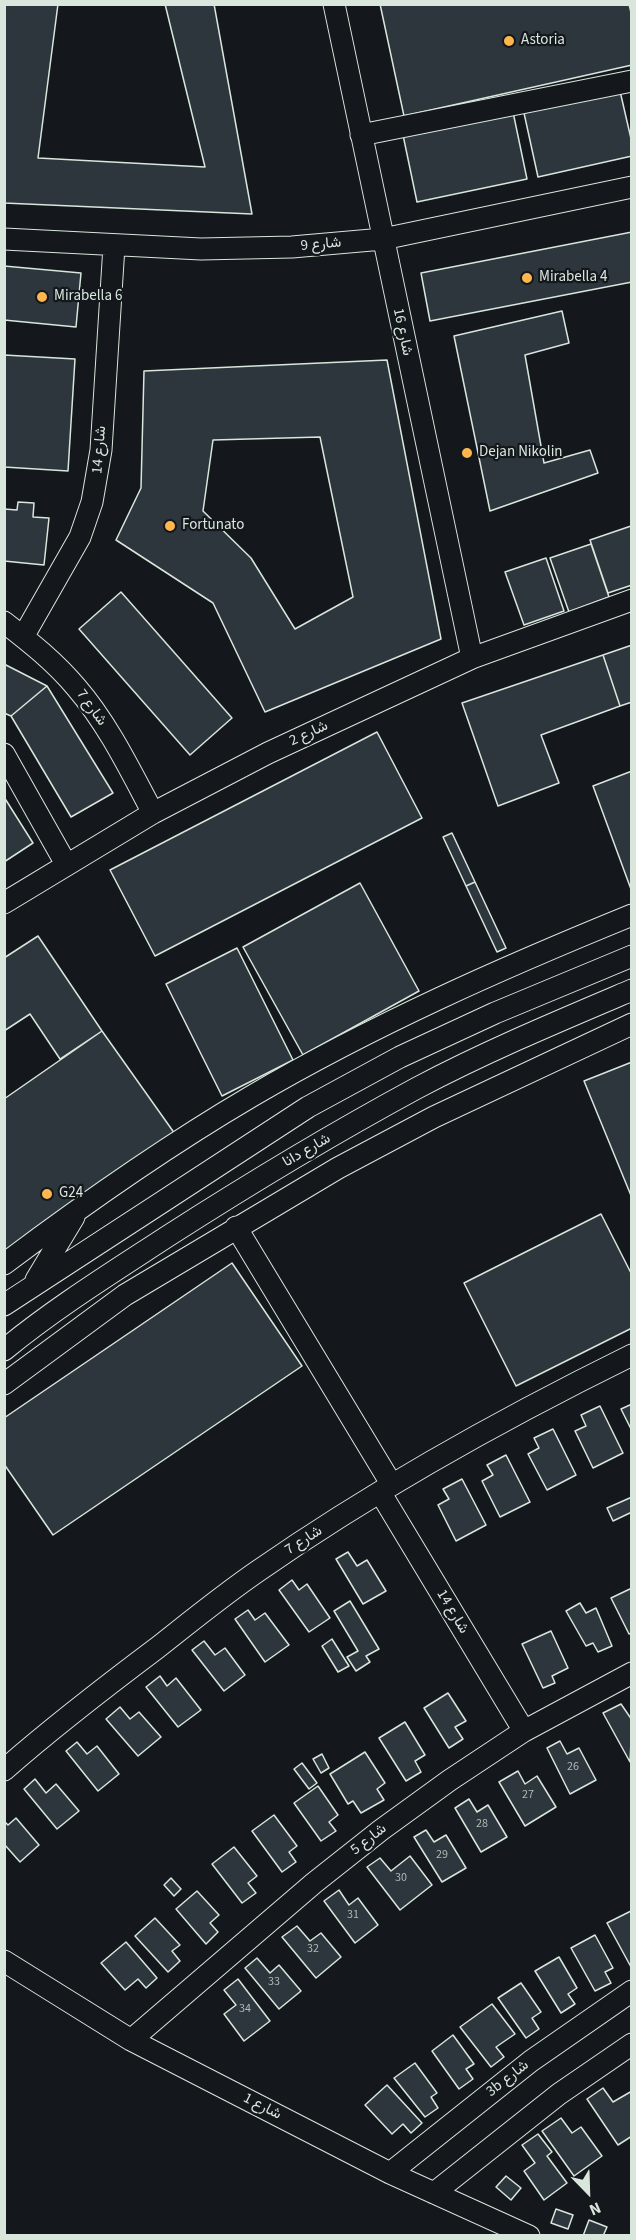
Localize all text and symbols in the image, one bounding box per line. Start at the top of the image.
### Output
place label: Astoria [521,32,565,50]
marker: Astoria [502,34,516,48]
street label: شارع 9 [300,234,342,256]
place label: Mirabella 4 [539,269,607,287]
marker: Mirabella 4 [520,271,534,285]
place label: Mirabella 6 [54,288,122,306]
marker: Mirabella 6 [35,290,49,304]
street label: شارع 16 [388,307,416,357]
street label: شارع 14 [89,425,111,475]
place label: Dejan Nikolin [479,444,563,462]
marker: Dejan Nikolin [460,446,474,460]
place label: Fortunato [182,517,244,535]
marker: Fortunato [163,519,177,533]
street label: شارع 7 [72,686,110,730]
street label: شارع 2 [287,717,331,751]
street label: شارع دانا [280,1130,334,1172]
place label: G24 [59,1185,83,1203]
marker: G24 [40,1187,54,1201]
street label: شارع 7 [282,1522,326,1560]
street label: شارع 14 [432,1587,472,1637]
house number: 26 [567,1760,579,1774]
house number: 27 [522,1788,534,1802]
house number: 28 [476,1817,488,1831]
street label: شارع 5 [347,1820,391,1860]
house number: 29 [436,1848,448,1862]
house number: 30 [395,1871,407,1885]
house number: 31 [347,1908,359,1922]
house number: 32 [307,1942,319,1956]
house number: 33 [268,1975,280,1989]
house number: 34 [239,2002,251,2016]
street label: 3b شارع [483,2057,533,2101]
street label: شارع 1 [240,2090,284,2124]
north arrow [558,2162,618,2222]
text: N [586,2196,604,2221]

